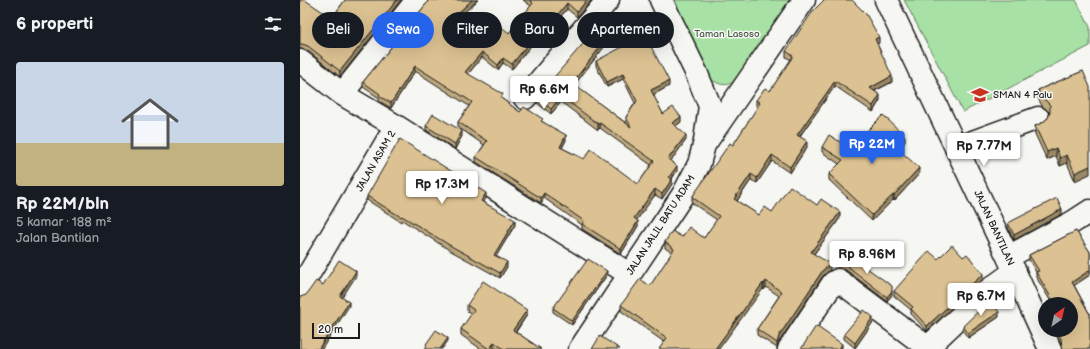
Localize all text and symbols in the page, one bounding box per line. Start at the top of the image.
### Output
chip: Beli [312,12,364,48]
chip: Sewa [372,12,434,48]
chip: Filter [442,12,502,48]
chip: Baru [510,12,569,48]
chip: Apartemen [577,12,674,48]
icon: filters [262,13,284,35]
text: 6 properti [16,14,93,34]
park label: Taman Lasoso [694,28,760,40]
pin: Rp 6.6M [507,76,581,110]
text: Rp 6.6M [519,81,569,97]
school or university icon: SMAN 4 Palu [970,85,990,105]
icon: home [114,88,186,160]
place label: SMAN 4 Palu [993,89,1052,101]
street label: JALAN ASAM 2 [354,128,398,194]
pin: Rp 22M [839,131,905,165]
pin: Rp 7.77M [943,133,1025,167]
text: Rp 22M [849,136,895,152]
text: Rp 7.77M [956,138,1012,154]
pin: Rp 17.3M [401,171,483,205]
street label: JALAN JALIL BATU ADAM [624,173,698,277]
text: Rp 17.3M [415,176,469,192]
street label: JALAN BANTILAN [971,188,1017,268]
text: Rp 22M/bln [16,194,109,214]
text: 5 kamar · 188 m² [16,214,112,230]
text: Jalan Bantilan [16,230,99,246]
pin: Rp 8.96M [826,241,908,275]
text: Rp 8.96M [838,246,896,262]
pin: Rp 6.7M [944,283,1018,317]
text: Rp 6.7M [957,288,1006,304]
north arrow [1038,297,1078,337]
map controls [1038,297,1078,337]
scale bar [312,321,360,340]
text: 20 m [318,323,343,336]

